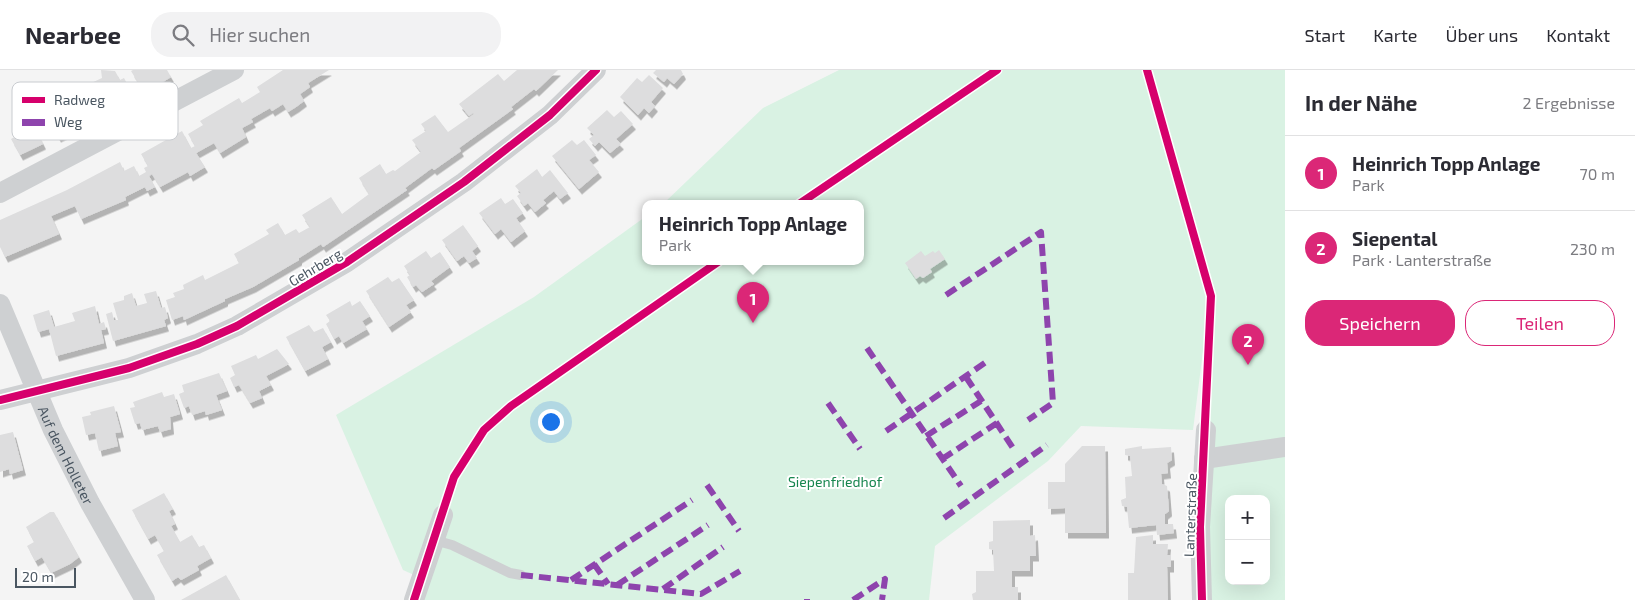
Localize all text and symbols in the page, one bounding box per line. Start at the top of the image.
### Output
search box [151,12,501,57]
text: Nearbee [25,20,121,49]
icon: search [169,21,197,49]
text: Hier suchen [209,23,310,46]
text: Start [1304,24,1345,46]
text: Karte [1373,24,1418,46]
text: Über uns [1446,24,1518,46]
text: Kontakt [1546,24,1610,46]
legend [12,82,178,140]
text: In der Nähe [1305,90,1417,115]
text: Radweg [54,91,105,108]
text: 2 Ergebnisse [1522,93,1615,112]
text: Weg [54,113,83,130]
text: Heinrich Topp Anlage [1352,152,1540,175]
text: 1 [1318,164,1324,183]
text: 70 m [1580,164,1615,183]
text: Park [1352,175,1385,194]
popup [642,200,864,265]
text: Heinrich Topp Anlage [659,212,847,235]
text: Siepental [1352,227,1437,250]
text: Park [659,235,692,254]
text: 2 [1316,239,1326,258]
text: 230 m [1570,239,1615,258]
street label: Gehrberg [285,244,345,289]
text: Park · Lanterstraße [1352,250,1492,269]
pin: 1 [737,282,769,323]
button: Speichern [1305,300,1455,346]
button: Teilen [1465,300,1615,346]
pin: 2 [1232,324,1264,365]
street label: Auf dem Holleter [35,403,98,507]
your location [538,409,564,435]
park label: Siepenfriedhof [788,473,883,490]
street label: Lanterstraße [1180,473,1200,557]
map controls [1225,495,1270,585]
button: + [1225,495,1270,540]
button: − [1225,540,1270,585]
scale bar [15,565,76,588]
text: 20 m [22,568,54,585]

